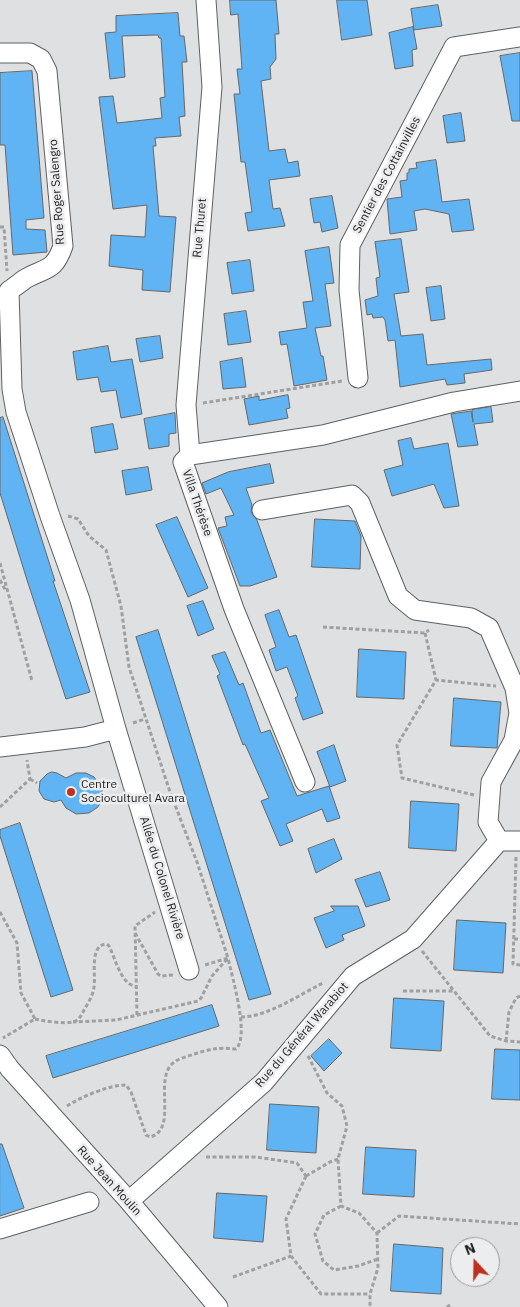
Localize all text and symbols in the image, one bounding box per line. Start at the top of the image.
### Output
street label: Sentier des Cottainvilles [350,114,424,236]
street label: Rue Roger Salengro [46,139,68,245]
street label: Rue Thuret [190,198,210,258]
street label: Villa Thérèse [179,468,215,538]
place label: Centre Socioculturel Avara [81,778,185,806]
marker: Centre Socioculturel Avara [65,786,77,798]
street label: Allée du Colonel Rivière [136,815,188,941]
street label: Rue du Général Warabiot [252,980,352,1090]
street label: Rue Jean Moulin [74,1143,144,1219]
north arrow [450,1237,500,1287]
text: N [462,1239,478,1259]

